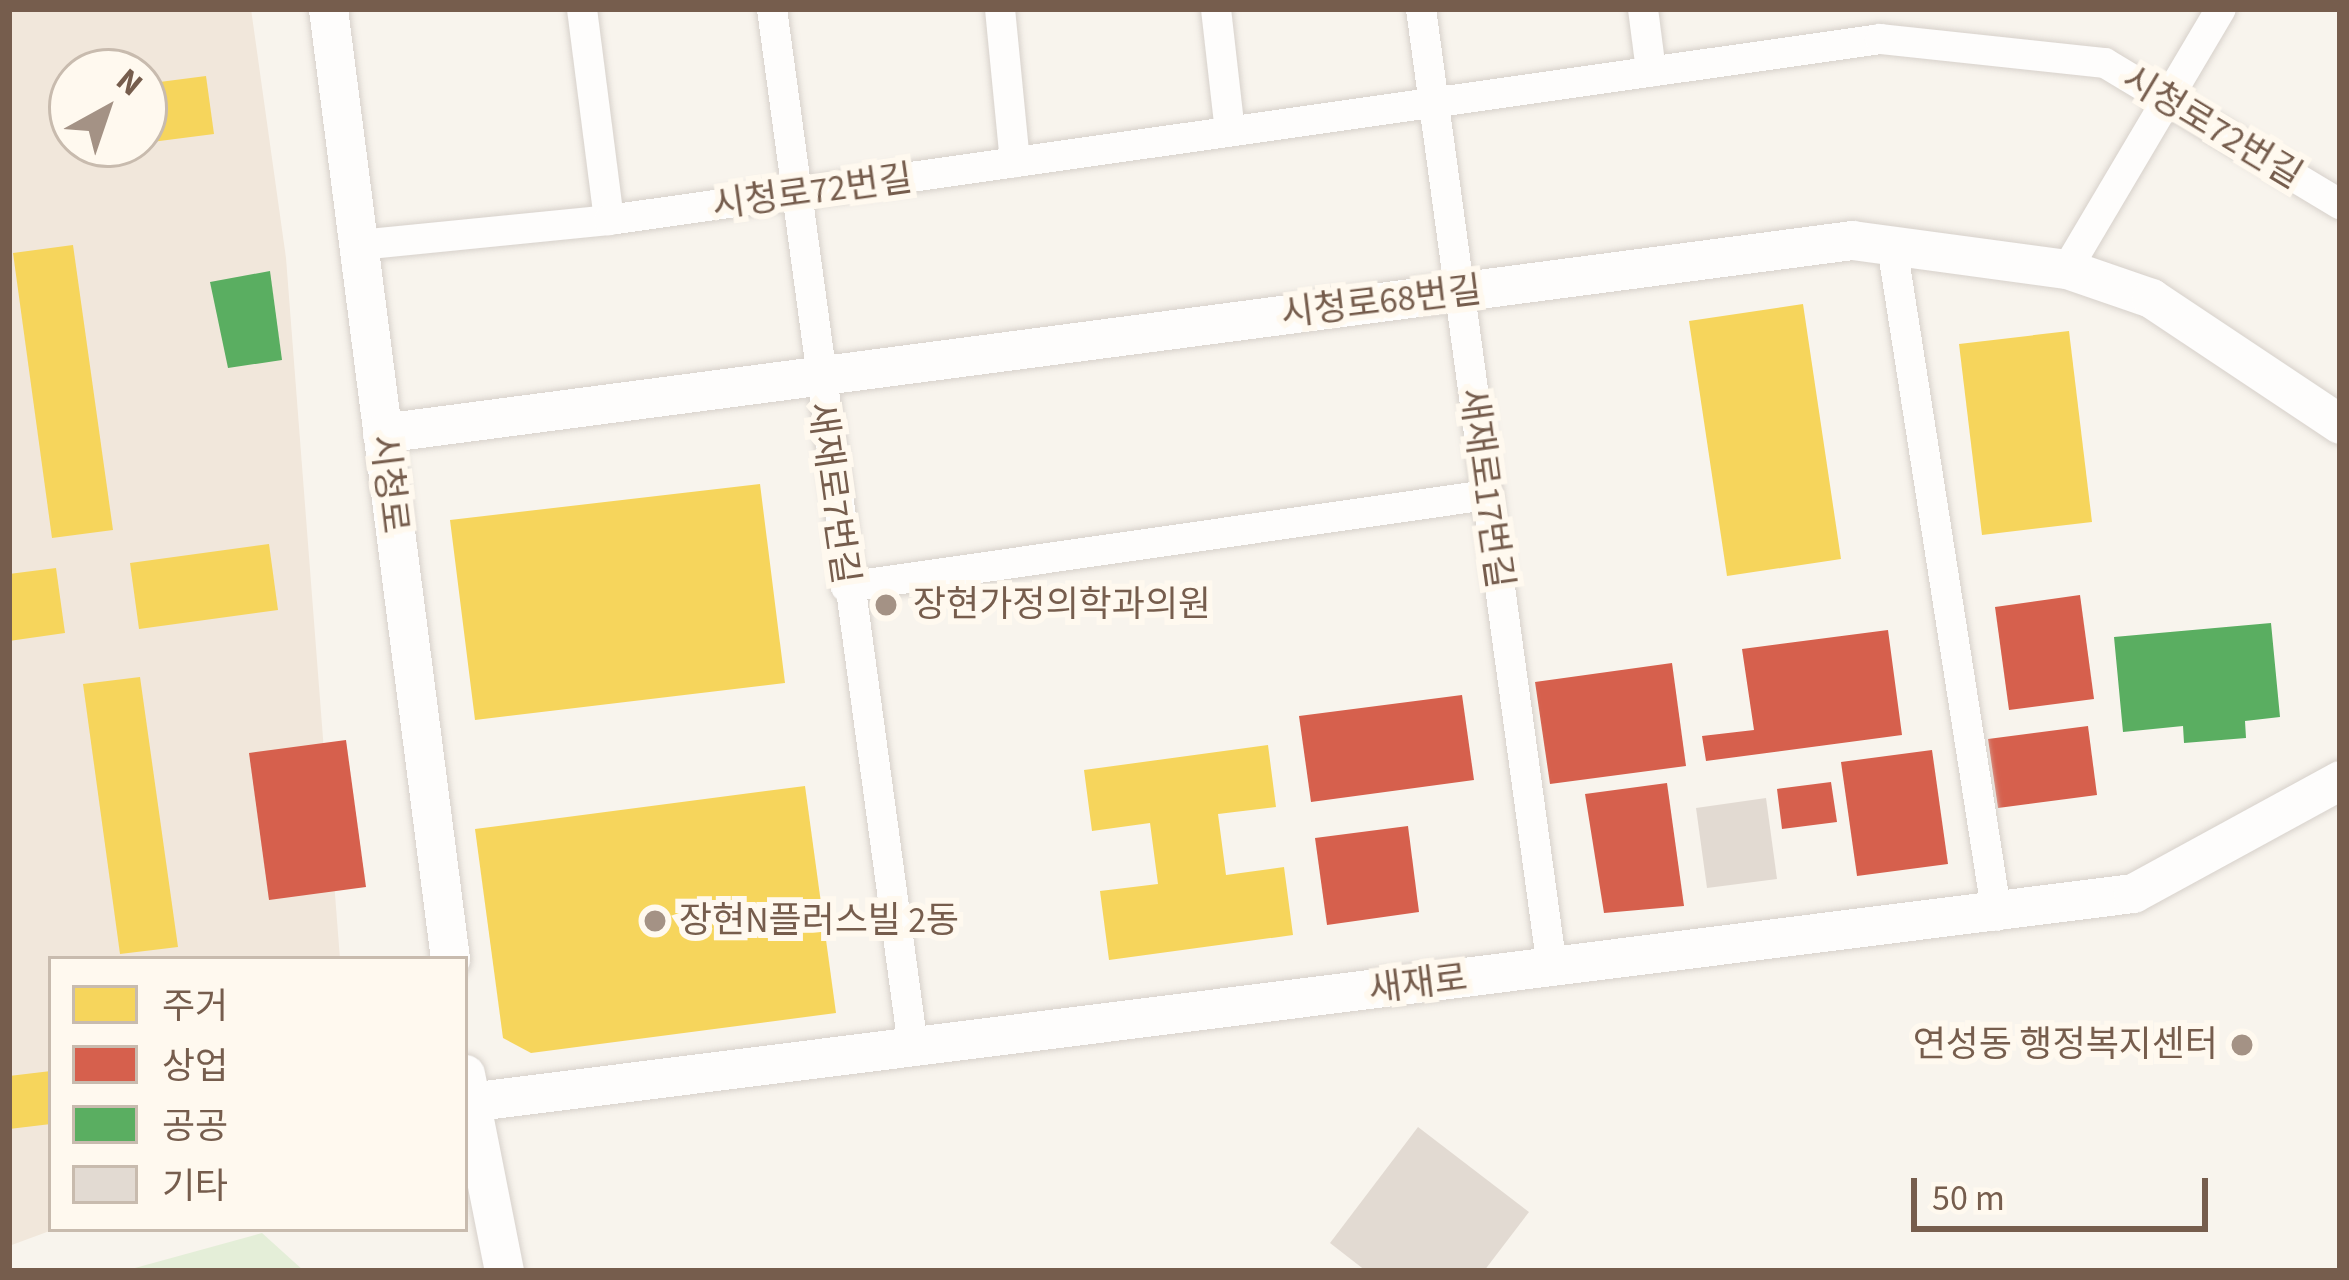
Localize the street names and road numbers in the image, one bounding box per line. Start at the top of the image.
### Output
street label: 시청로72번길 [2115,57,2309,197]
street label: 시청로72번길 [709,157,915,227]
street label: 시청로68번길 [1278,268,1484,336]
street label: 새재로17번길 [1451,385,1521,591]
street label: 새재로7번길 [799,399,867,587]
street label: 시청로 [362,432,416,536]
street label: 새재로 [1366,957,1470,1011]

